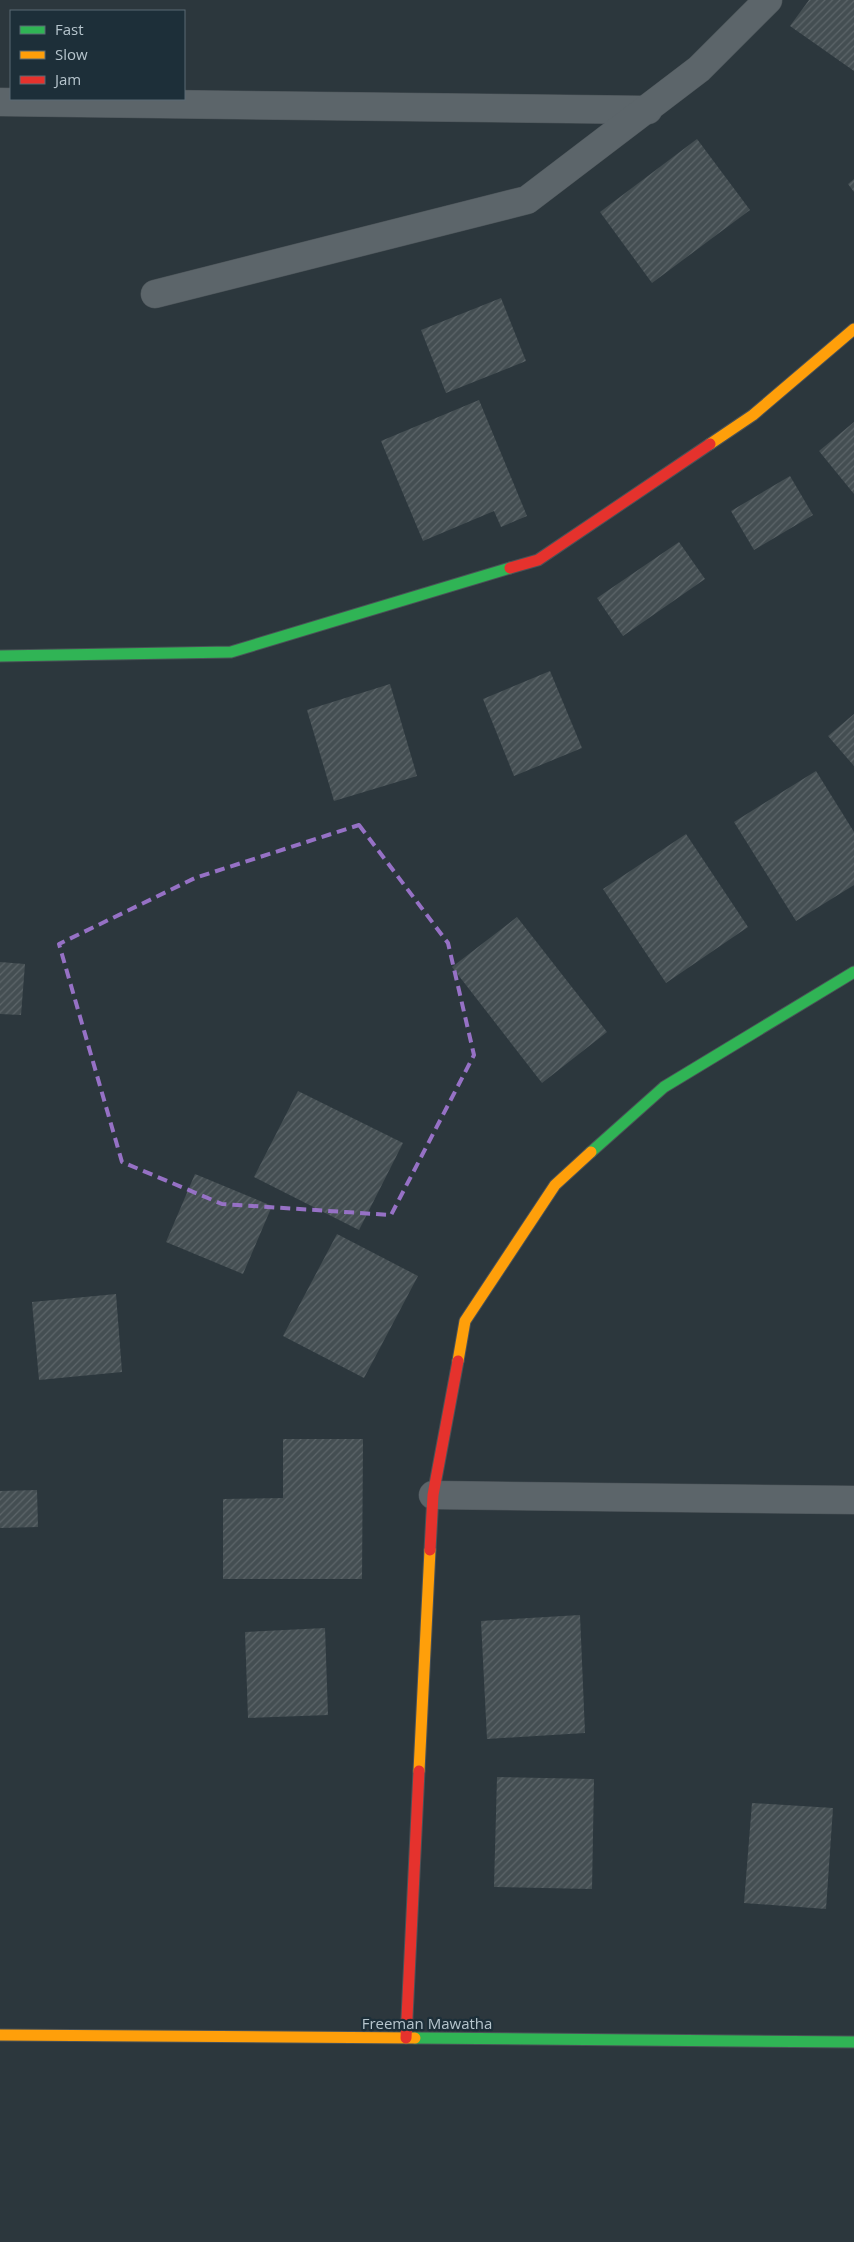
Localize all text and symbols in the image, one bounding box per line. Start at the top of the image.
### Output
legend [10,10,185,100]
text: Fast [55,19,84,39]
text: Slow [55,44,88,64]
text: Jam [53,69,81,89]
street label: Freeman Mawatha [362,2013,492,2033]

